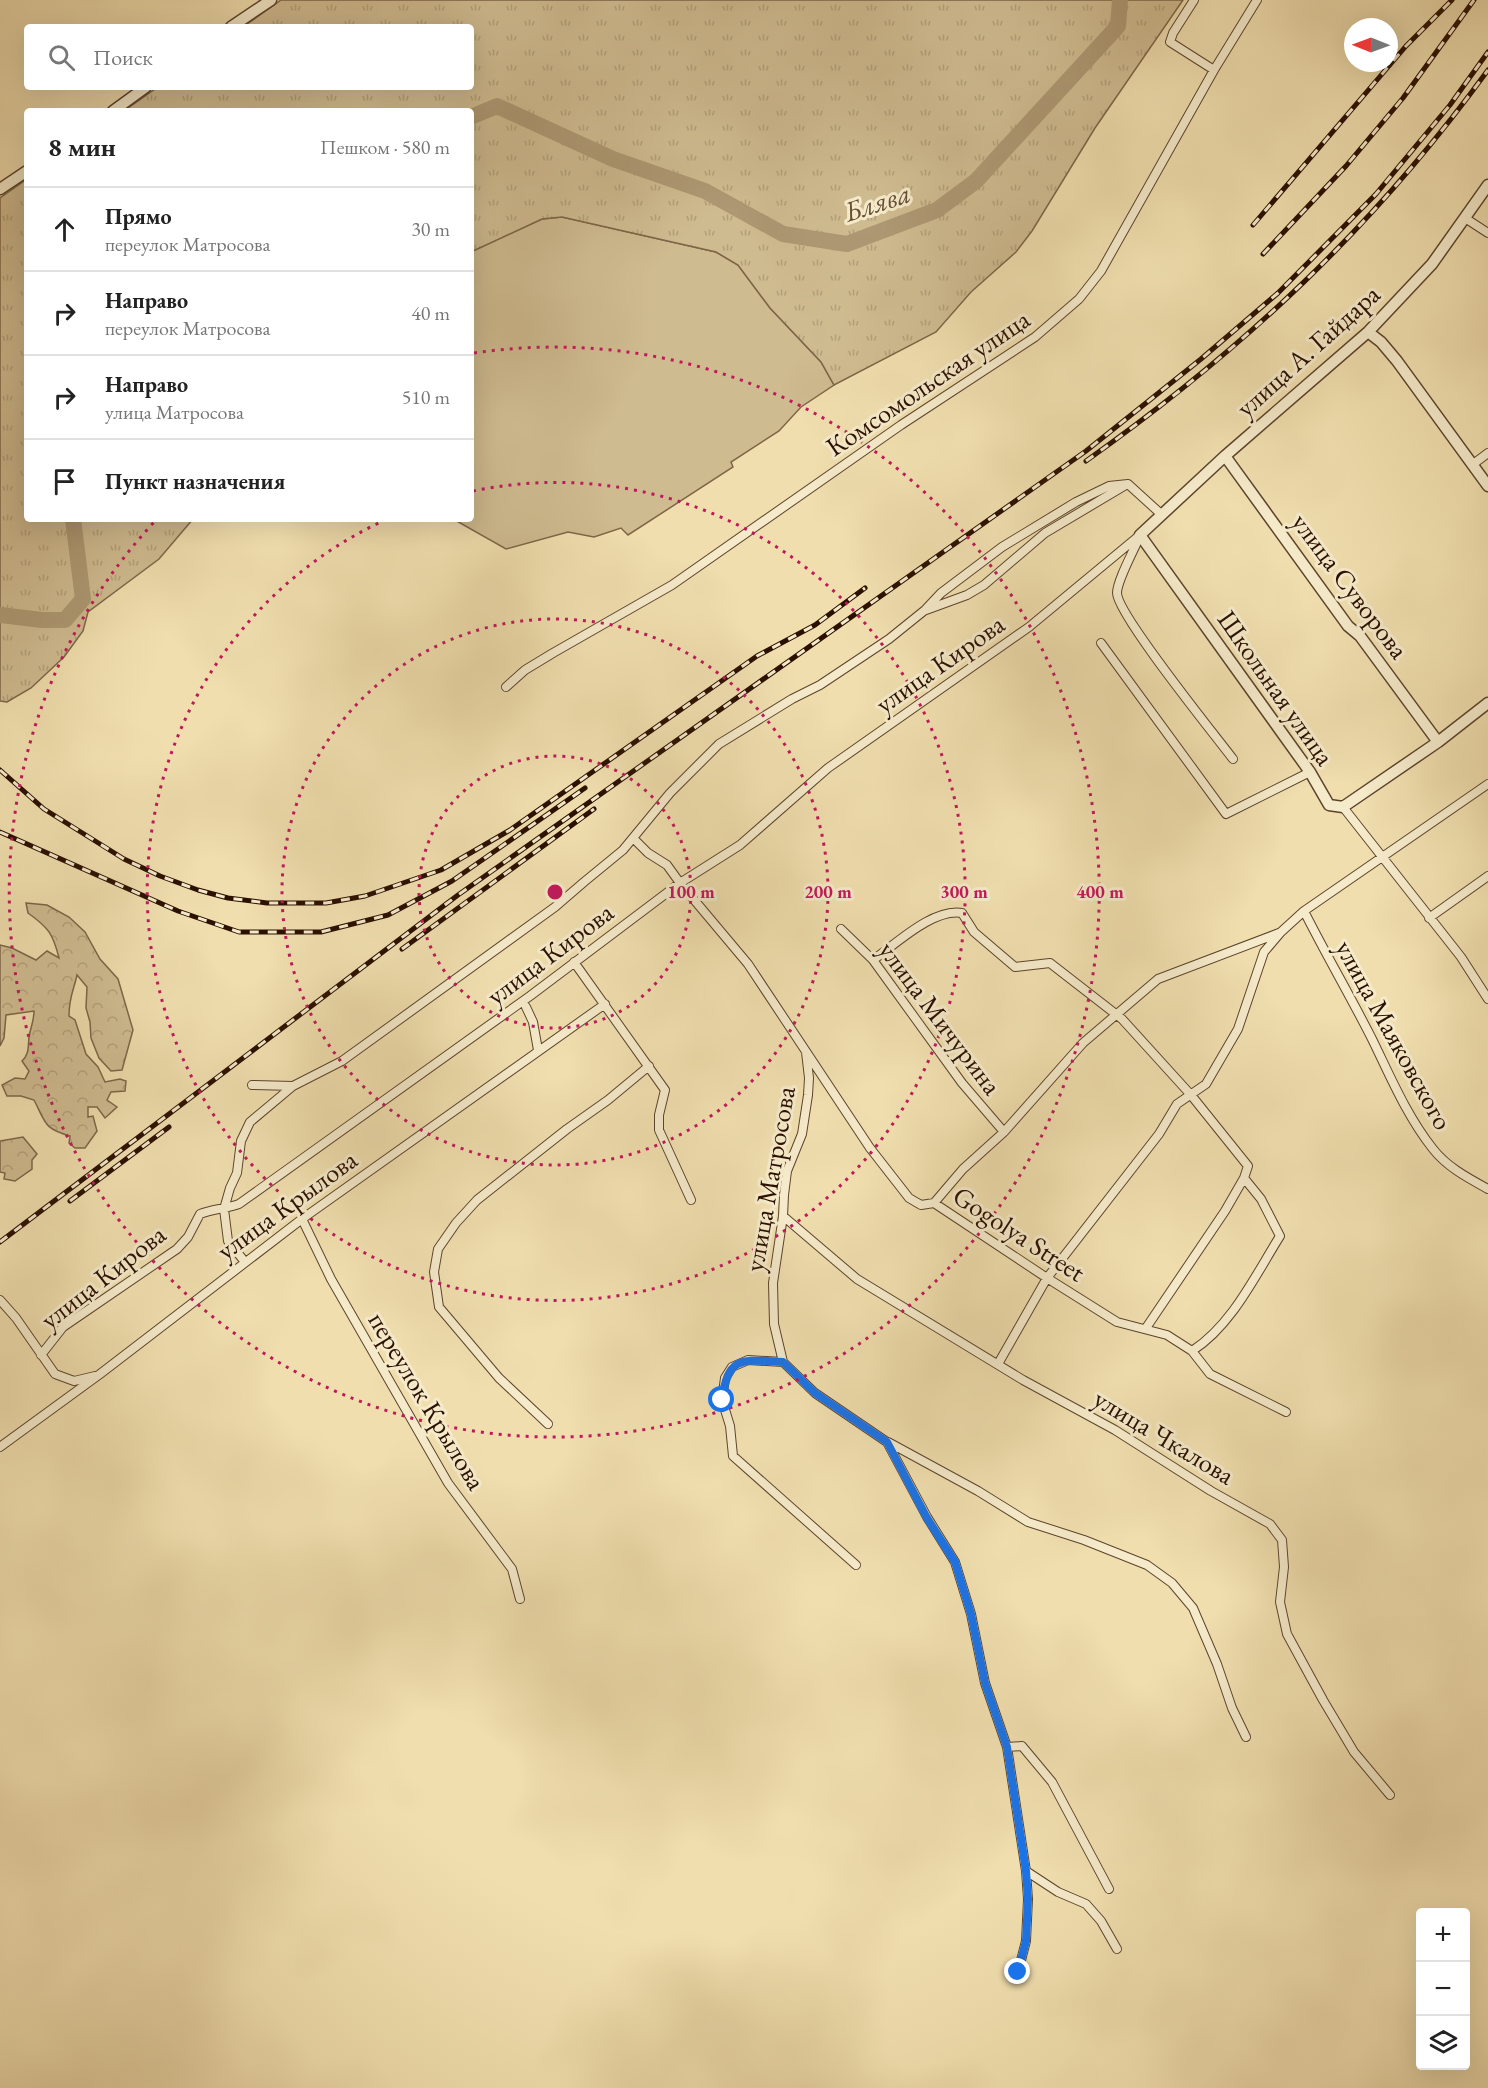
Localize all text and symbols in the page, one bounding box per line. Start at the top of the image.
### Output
north arrow [1344,18,1398,72]
search box [24,24,474,90]
icon: search [45,41,78,74]
text: Поиск [93,43,153,72]
text: 8 мин [48,130,116,164]
text: Пешком · 580 m [320,134,450,160]
water label: Блява [838,174,915,230]
text: Прямо [105,202,172,231]
icon: ahead [48,213,81,246]
text: 30 m [411,216,450,242]
text: переулок Матросова [105,231,271,257]
street label: улица А. Гайдара [1228,277,1387,425]
text: Направо [105,286,188,315]
icon: right [48,297,81,330]
text: 40 m [411,300,450,326]
street label: Комсомольская улица [819,301,1037,464]
text: переулок Матросова [105,315,271,341]
text: Направо [105,370,188,399]
icon: right [48,381,81,414]
text: 510 m [402,384,450,410]
text: улица Матросова [105,399,244,425]
icon: arrive [48,465,81,498]
text: Пункт назначения [105,467,285,496]
street label: улица Суворова [1284,506,1417,666]
street label: Школьная улица [1210,603,1343,772]
street label: улица Кирова [868,606,1011,721]
text: 100 m [667,880,715,903]
text: 200 m [804,880,852,903]
text: 300 m [940,880,988,903]
text: 400 m [1076,880,1124,903]
centre of rings [545,882,565,902]
street label: улица Кирова [479,894,620,1013]
street label: улица Мичурина [871,934,1010,1102]
street label: улица Маяковского [1328,934,1461,1136]
street label: улица Матросова [736,1083,803,1274]
street label: улица Крылова [210,1142,364,1267]
street label: Gogolya Street [946,1178,1093,1290]
street label: улица Кирова [33,1216,173,1337]
street label: переулок Крылова [361,1305,494,1496]
street label: улица Чкалова [1087,1381,1241,1493]
route start [708,1386,734,1412]
map controls [1416,1908,1470,2070]
button: + [1416,1908,1470,1962]
route end [1004,1958,1030,1984]
button: − [1416,1962,1470,2016]
button: layers [1416,2016,1470,2070]

